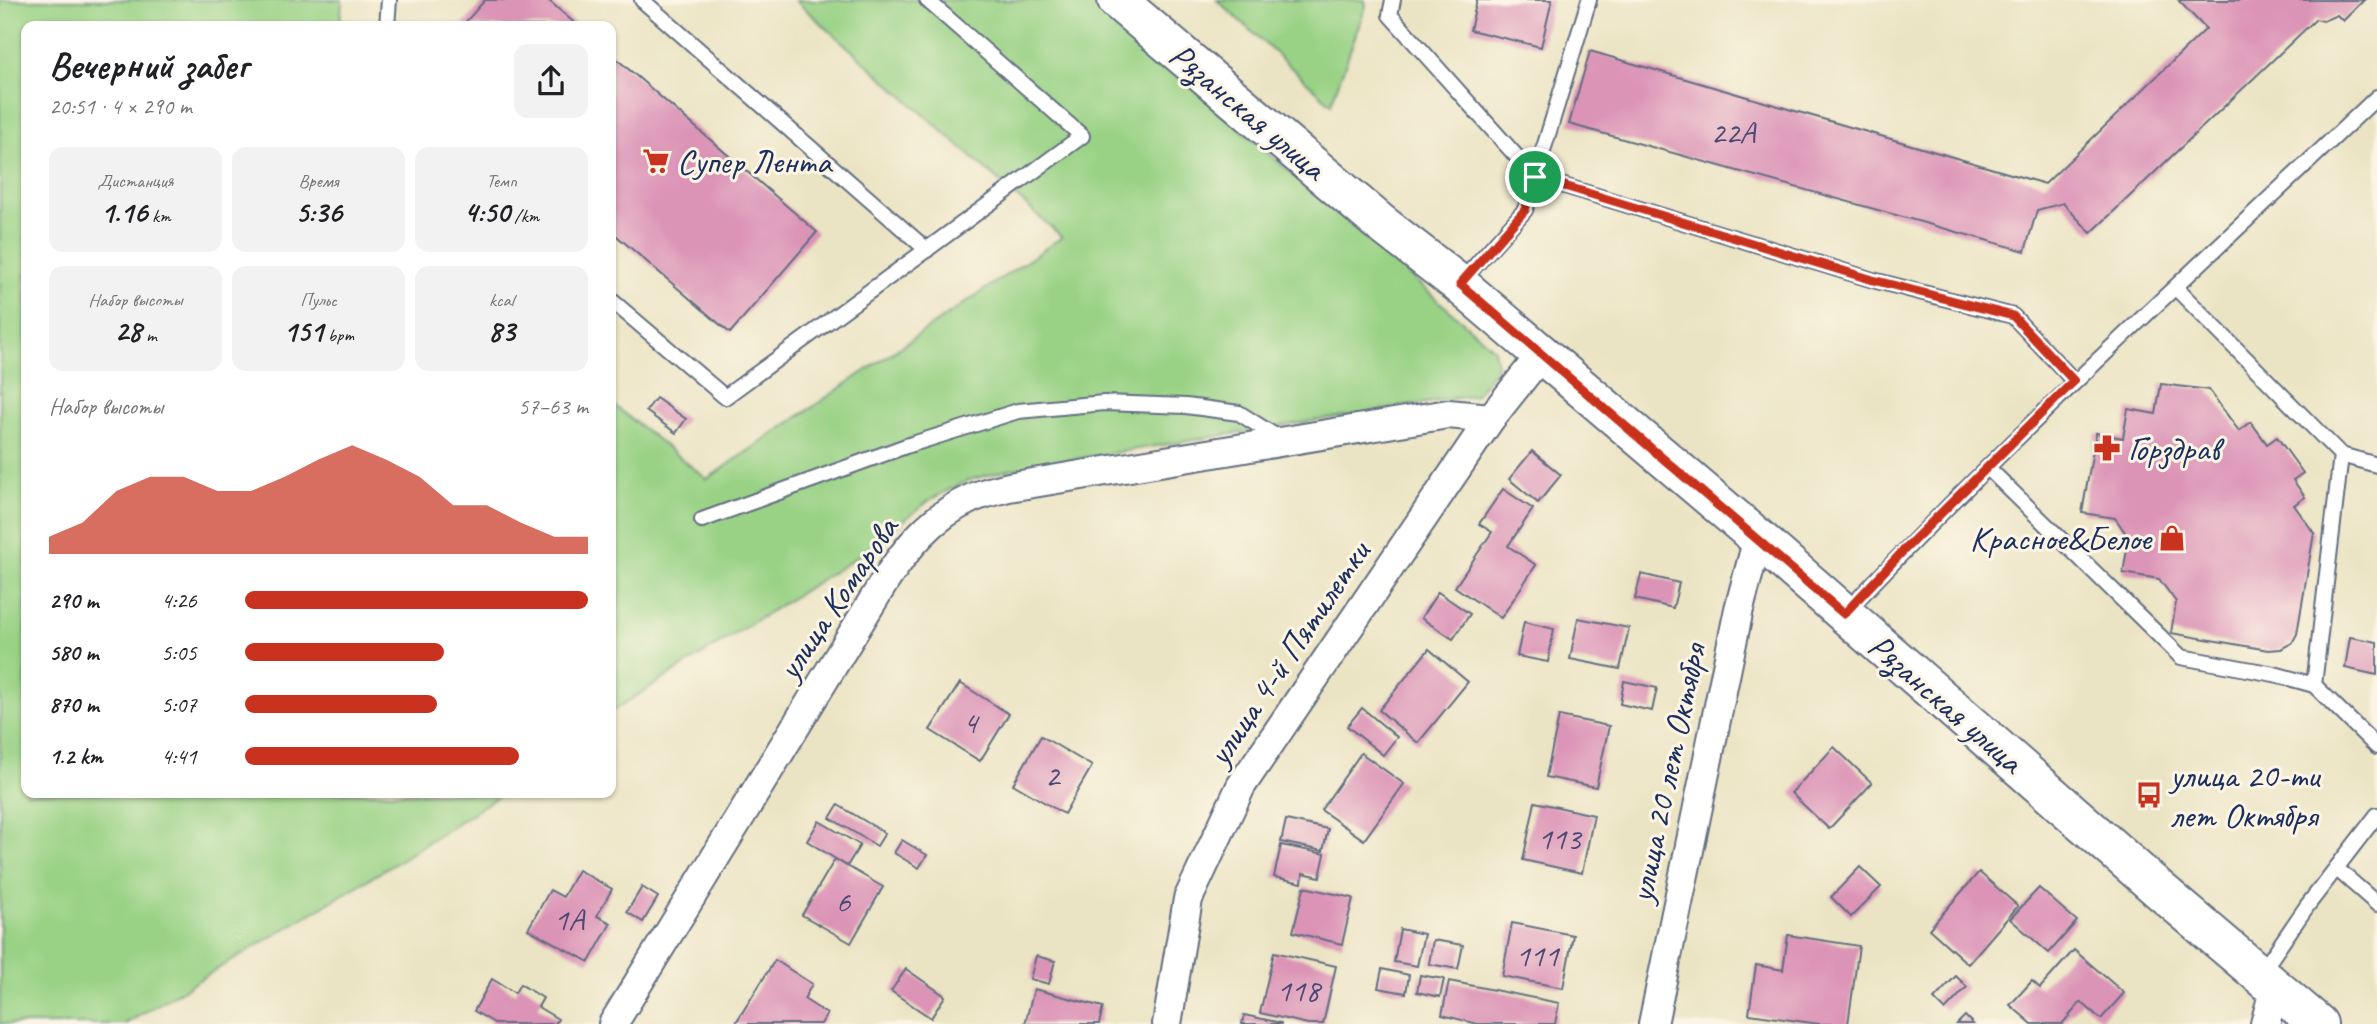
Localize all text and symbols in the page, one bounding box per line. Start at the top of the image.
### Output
street label: Рязанская улица [1160,33,1338,192]
text: Вечерний забег [49,42,248,89]
button: share [514,44,588,118]
text: 20:51 · 4 × 290 m [49,92,192,121]
house number: 22А [1711,112,1757,153]
place label: Супер Лента [677,139,834,184]
supermarket icon: Супер Лента [641,146,671,176]
pin [1505,147,1565,207]
icon: arrive [1516,158,1554,196]
text: Дистанция [98,169,173,193]
text: Время [298,169,339,193]
text: Темп [486,169,517,193]
text: 1.16 [100,193,147,231]
text: 5:36 [295,193,342,231]
text: 4:50 [464,193,510,231]
text: km [147,204,171,228]
text: /km [510,204,539,228]
text: Набор высоты [88,288,183,312]
text: Пульс [300,288,337,312]
text: kcal [489,288,514,312]
text: 28 [114,312,141,350]
text: 151 [283,312,323,350]
text: 83 [488,312,515,350]
text: m [141,323,157,347]
text: bpm [323,323,354,347]
text: Набор высоты [49,392,163,421]
text: 57–63 m [518,392,588,421]
place label: Горздрав [2128,426,2225,471]
pharmacy icon: Горздрав [2092,433,2122,463]
street label: улица Комарова [765,506,910,690]
place label: Красное&Белое [1970,516,2154,561]
shop icon: Красное&Белое [2157,523,2187,553]
street label: улица 4-й Пятилетки [1196,531,1381,776]
text: 290 m [49,586,98,615]
text: 4:26 [161,586,197,615]
street label: Рязанская улица [1859,624,2035,785]
street label: улица 20 лет Октября [1618,637,1717,908]
text: 580 m [49,638,98,667]
text: 5:05 [161,638,197,667]
text: 870 m [49,690,99,719]
text: 5:07 [161,690,197,719]
house number: 4 [963,702,981,743]
text: 1.2 km [49,742,103,771]
text: 4:41 [161,742,197,771]
place label: улица 20-ти лет Октября [2168,753,2321,838]
house number: 2 [1045,755,1062,796]
bus stop icon: улица 20-ти лет Октября [2134,780,2164,810]
house number: 113 [1537,818,1583,859]
house number: 6 [836,881,852,922]
house number: 1А [554,899,586,940]
house number: 111 [1515,935,1560,976]
house number: 118 [1276,970,1322,1011]

